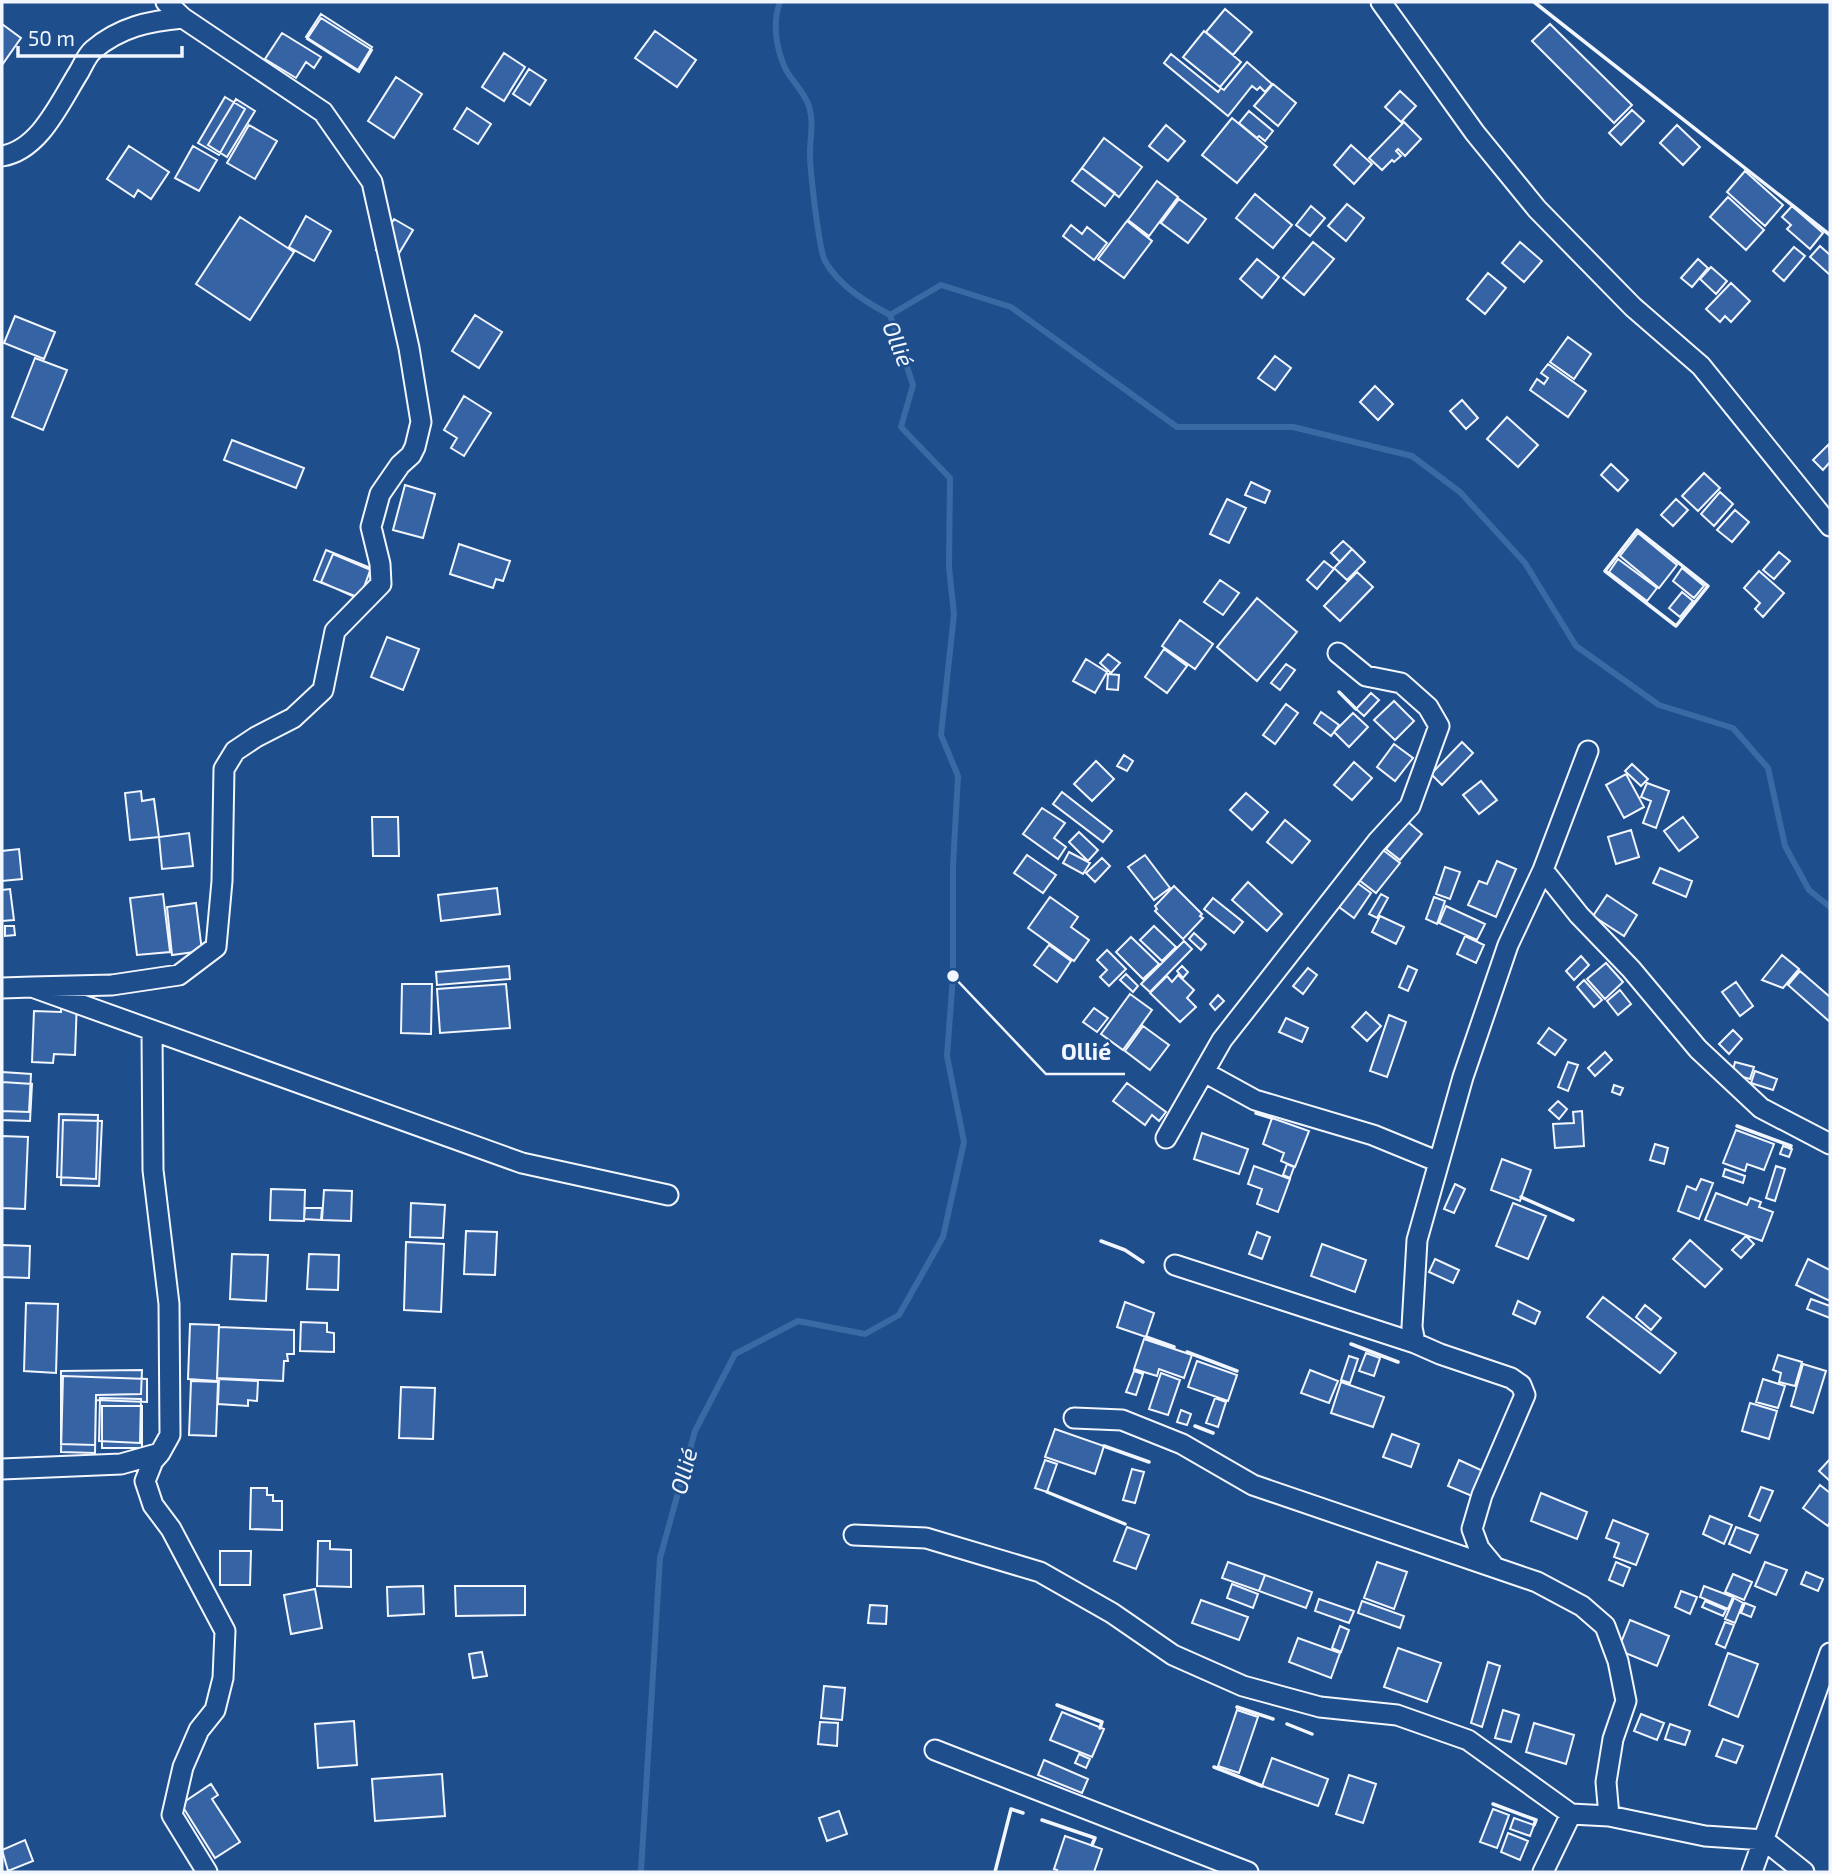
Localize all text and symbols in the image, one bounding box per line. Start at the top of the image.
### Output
scale bar [18,14,182,58]
text: 50 m [28,25,75,50]
water label: Ollié [877,317,921,371]
callout: Ollié [1046,1030,1125,1074]
text: Ollié [1061,1037,1111,1065]
water label: Ollié [663,1445,703,1497]

